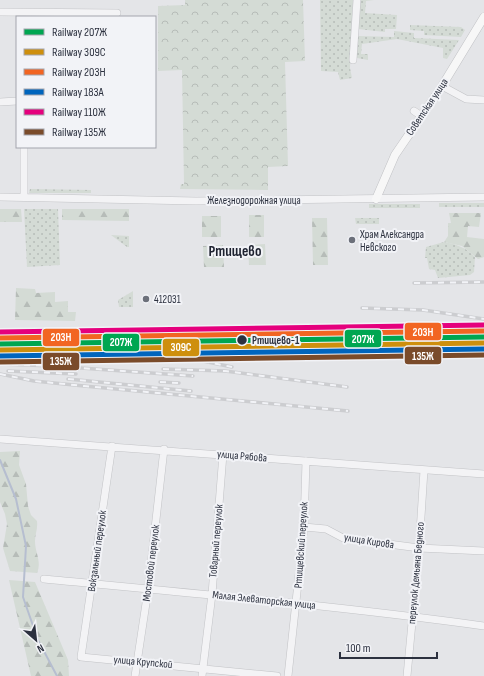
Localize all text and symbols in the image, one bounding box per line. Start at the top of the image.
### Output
legend [16,16,156,148]
text: Railway 207Ж [52,25,107,40]
text: Railway 309С [52,45,106,60]
text: Railway 203Н [52,65,106,80]
street label: Советская улица [403,76,451,138]
text: Railway 183А [52,85,105,100]
text: Railway 110Ж [52,105,106,120]
text: Railway 135Ж [52,125,106,140]
street label: Железнодорожная улица [207,194,301,207]
place label: Храм Александра Невского [359,228,424,254]
marker: Храм Александра Невского [347,235,357,245]
district label: Ртищево [209,242,261,261]
place label: 412031 [154,293,181,306]
marker: 412031 [141,294,151,304]
line badge: 203Н [404,322,442,341]
text: 203Н [413,326,434,339]
line badge: 203Н [42,328,80,347]
line badge: 207Ж [344,329,382,348]
text: 203Н [51,331,72,344]
line badge: 207Ж [102,333,140,352]
marker: Ртищево-1 [235,333,249,347]
text: 207Ж [352,333,374,346]
place label: Ртищево-1 [252,334,300,347]
text: 207Ж [110,336,132,349]
line badge: 309С [162,338,200,357]
text: 309С [170,341,192,354]
line badge: 135Ж [404,346,442,365]
text: 135Ж [412,350,434,363]
line badge: 135Ж [42,352,80,371]
text: 135Ж [50,355,72,368]
street label: улица Рябова [216,447,268,465]
street label: Ртищевский переулок [291,500,311,589]
street label: Товарный переулок [206,503,226,578]
street label: Вокзальный переулок [85,509,109,592]
street label: переулок Демьяна Бедного [405,521,427,625]
street label: Мостовой переулок [140,523,162,602]
street label: улица Кирова [343,531,395,551]
street label: Малая Элеваторская улица [212,588,316,612]
north arrow [16,620,56,660]
scale bar [340,634,437,660]
text: N [35,641,46,656]
text: 100 m [346,641,371,656]
street label: улица Крупской [113,653,173,671]

